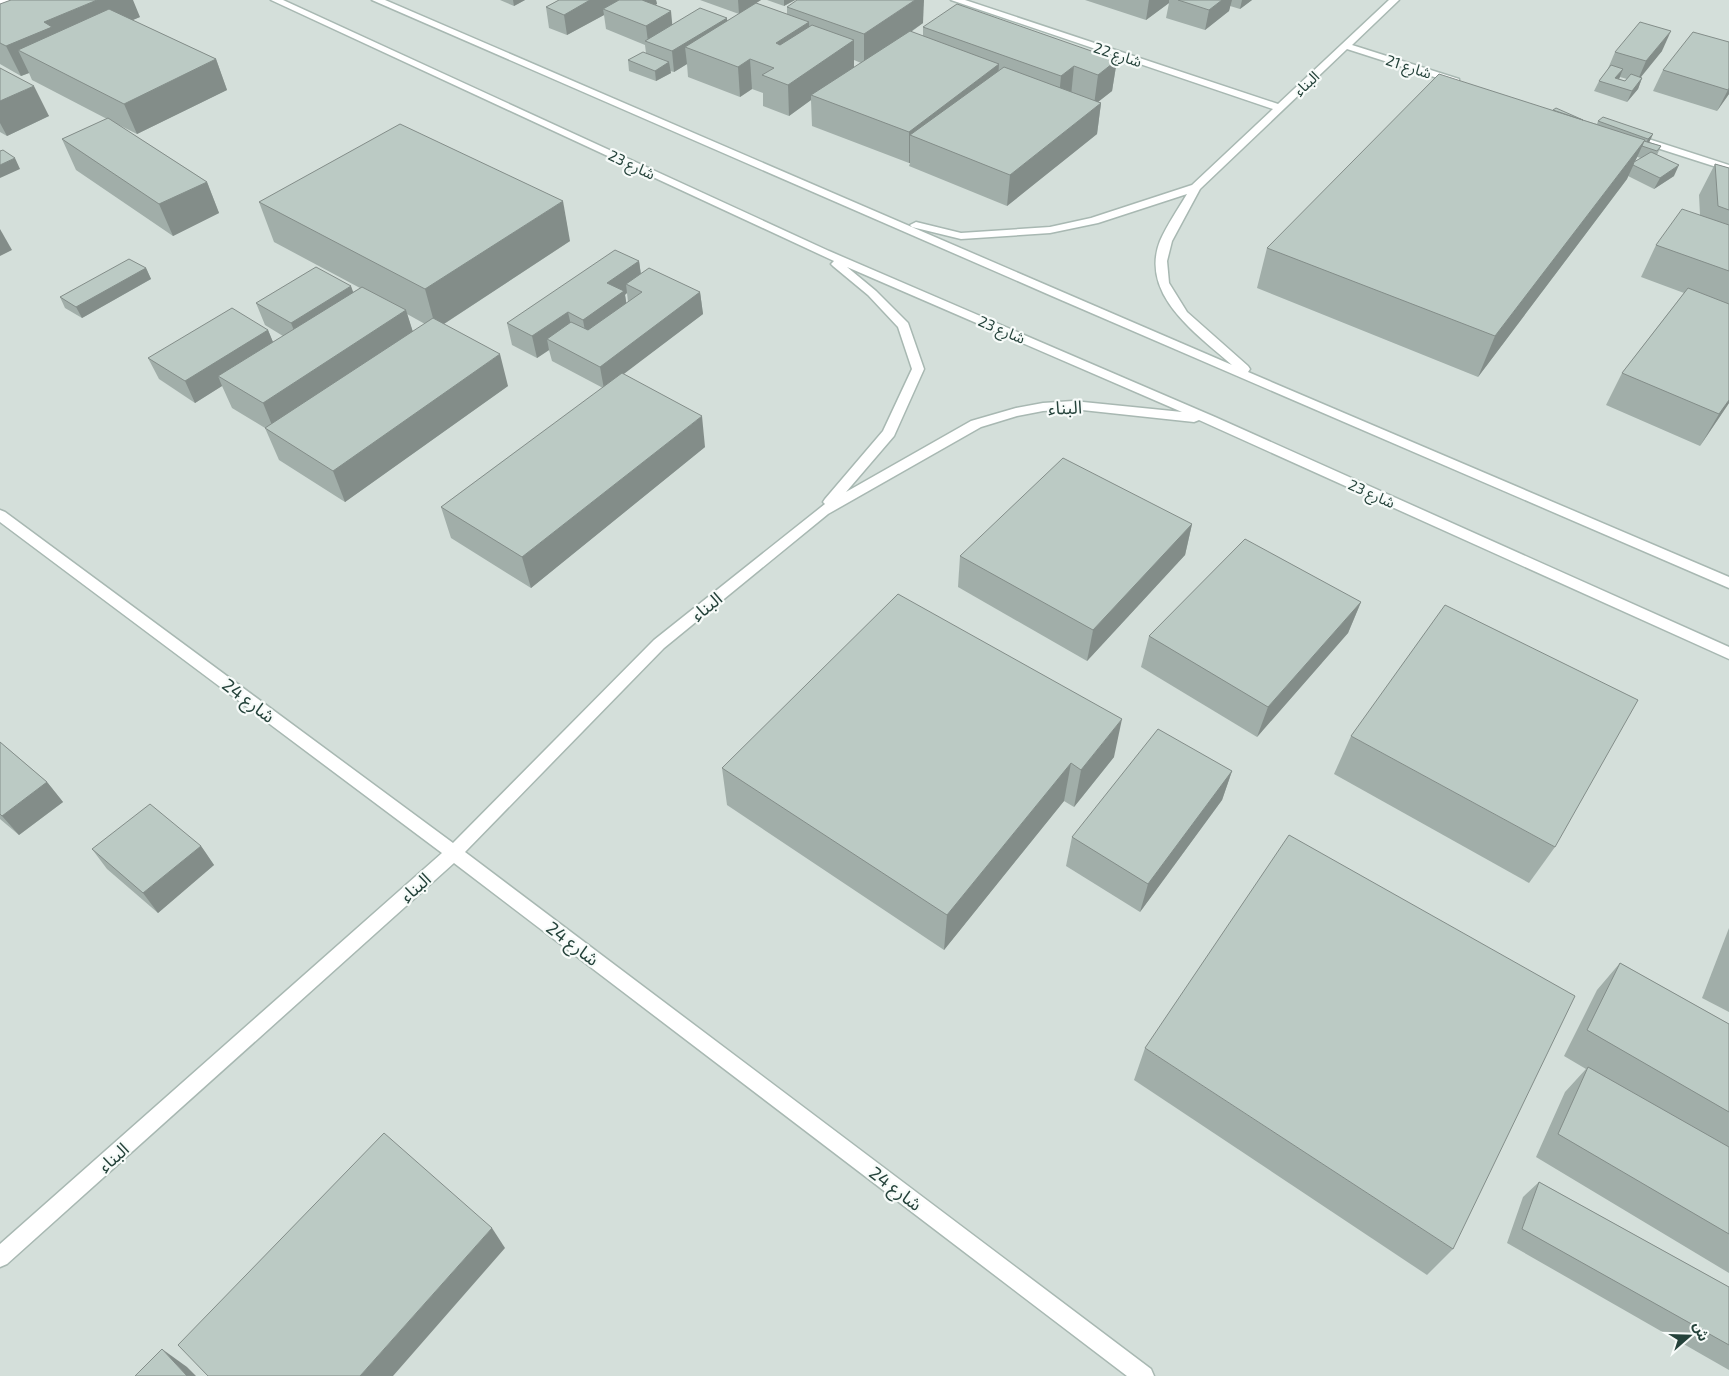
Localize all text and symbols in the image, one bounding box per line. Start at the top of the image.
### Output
street label: شارع 22 [1090,38,1145,74]
street label: شارع 21 [1383,50,1434,86]
street label: البناء [1290,67,1323,99]
street label: شارع 23 [604,145,658,186]
street label: شارع 23 [974,311,1028,351]
street label: البناء [1048,395,1082,419]
street label: شارع 23 [1344,475,1398,515]
street label: البناء [686,587,726,625]
street label: شارع 24 [216,673,280,730]
street label: البناء [395,867,435,907]
street label: شارع 24 [540,916,604,973]
street label: البناء [93,1137,133,1177]
street label: شارع 24 [863,1161,927,1218]
north arrow [1664,1311,1714,1361]
text: ش [1690,1319,1713,1343]

